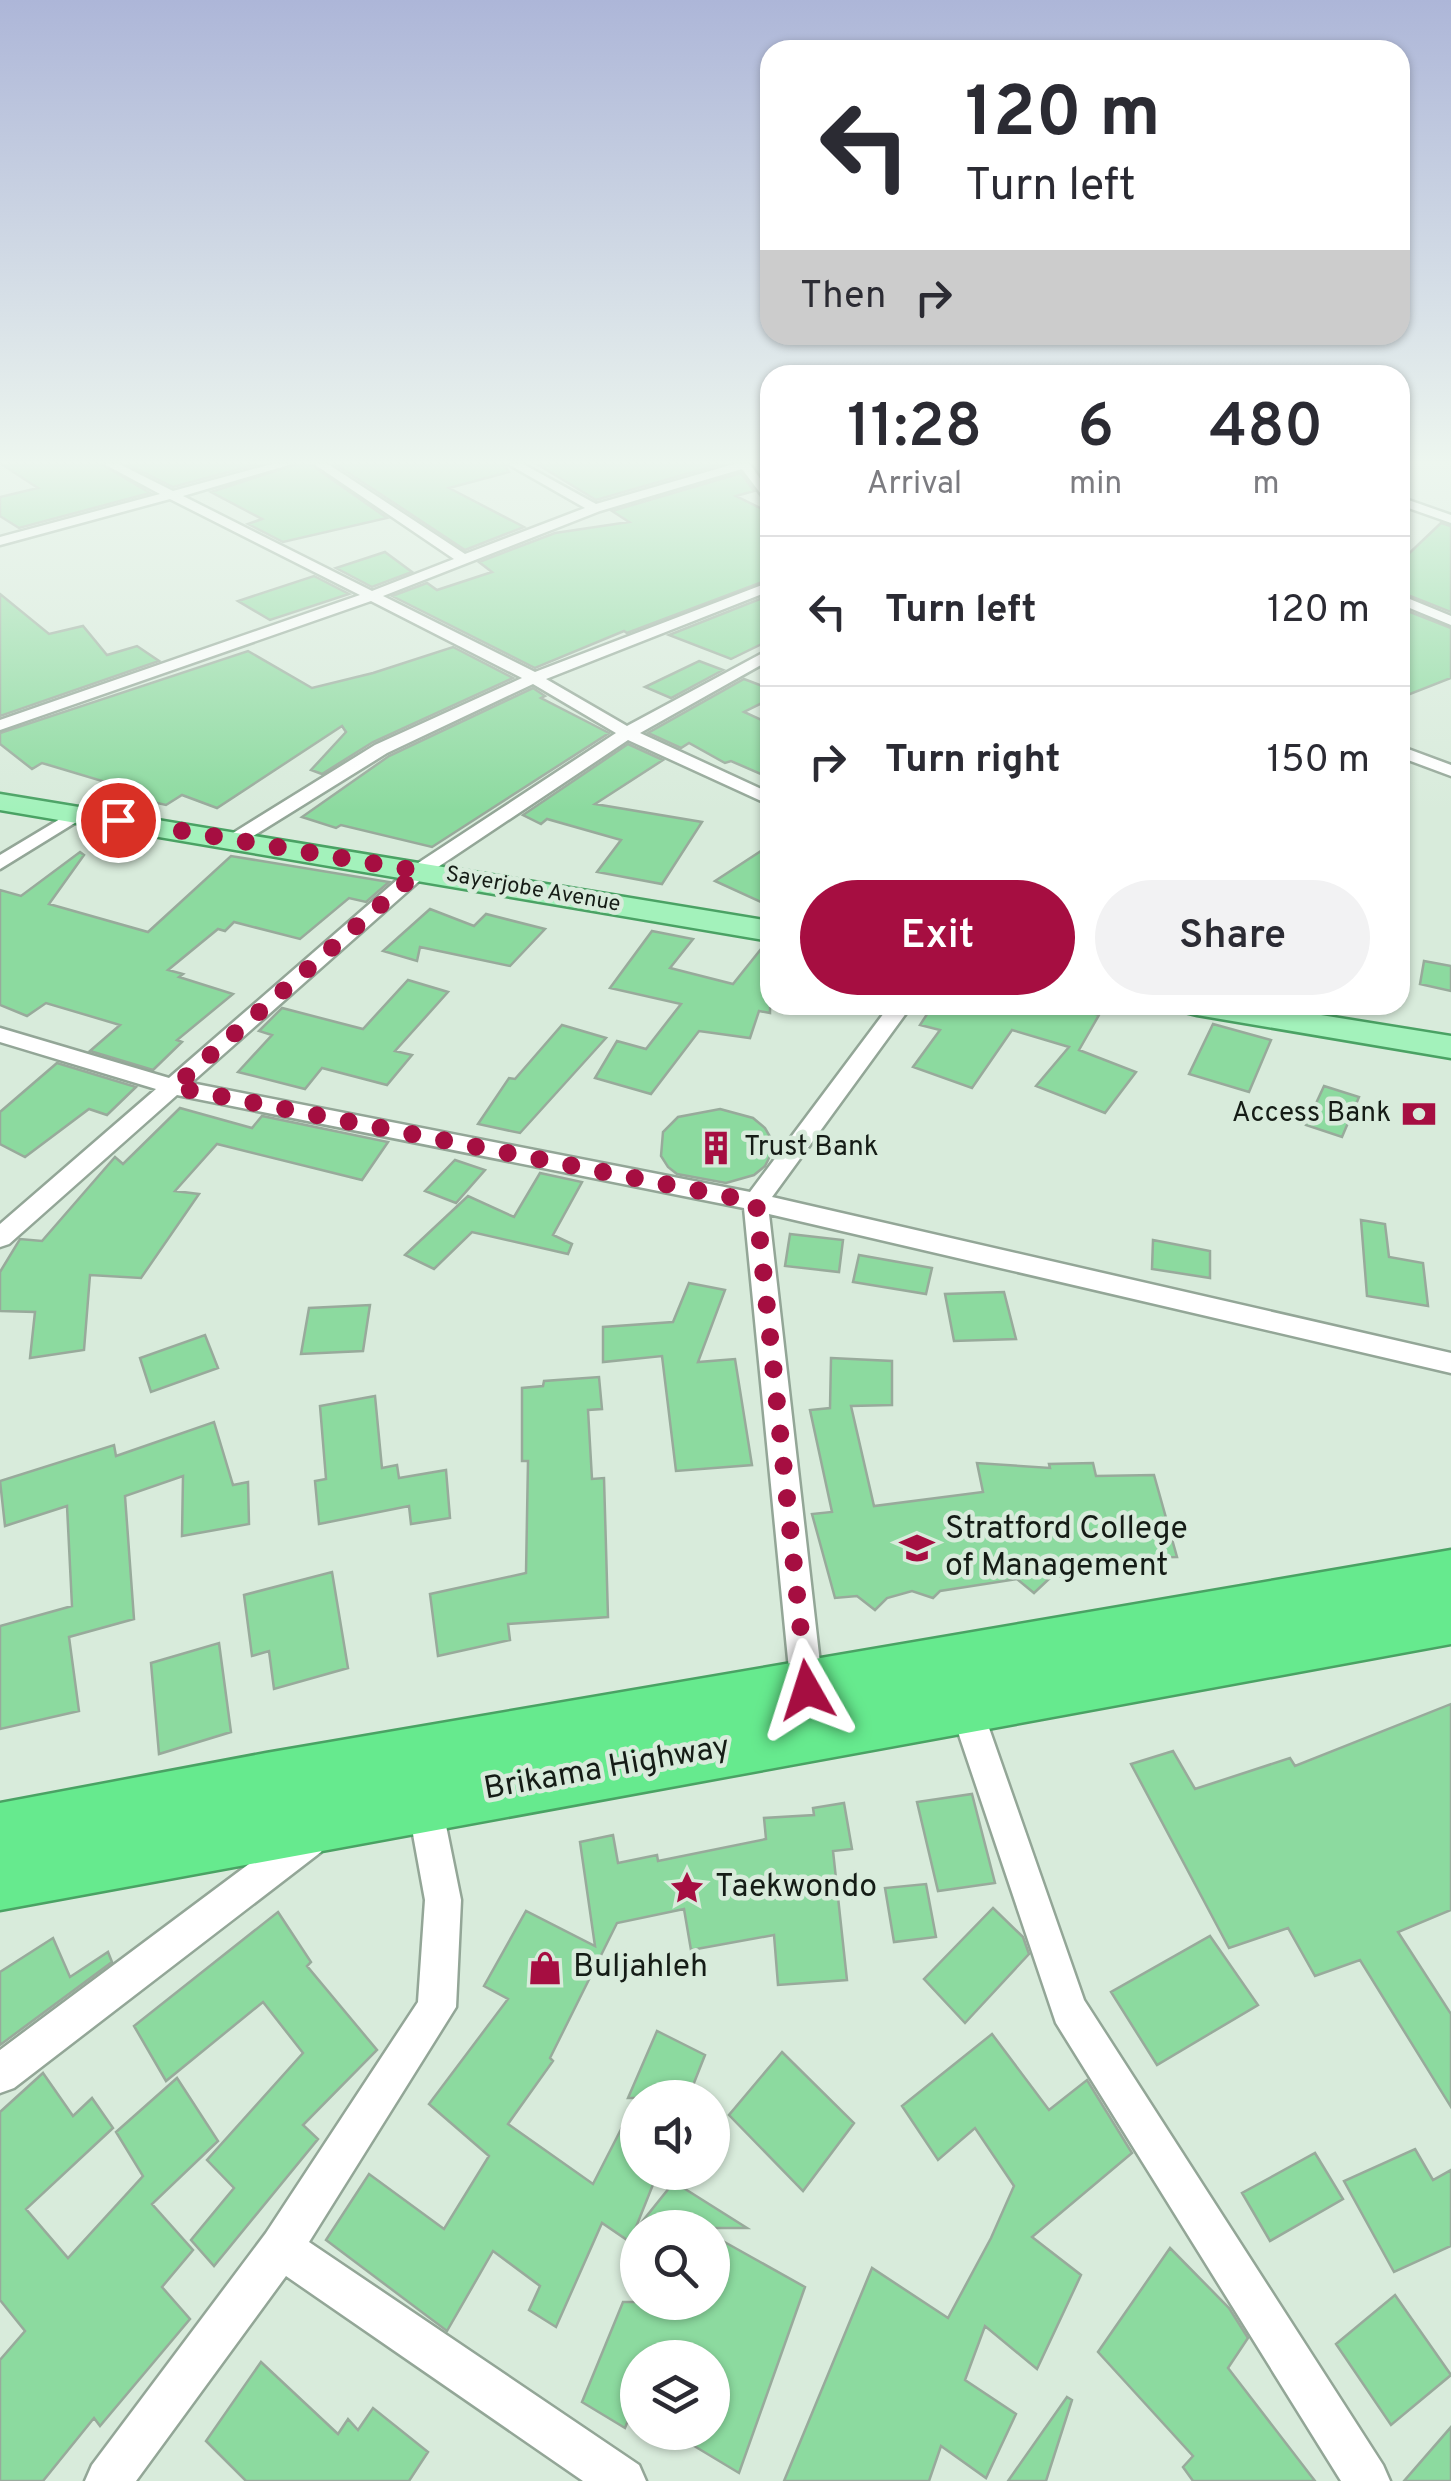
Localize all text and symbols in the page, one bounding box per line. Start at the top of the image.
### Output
text: 120 m [965,72,1161,161]
icon: left [800,80,930,210]
text: Turn left [965,159,1136,216]
icon: right [906,270,961,325]
text: Then [800,273,886,322]
text: 11:28 [847,392,982,468]
text: 6 [1077,392,1114,468]
text: 480 [1209,392,1323,468]
text: Arrival [867,465,962,505]
text: min [1069,465,1122,505]
text: m [1253,465,1280,505]
icon: left [800,584,855,639]
text: Turn left [885,587,1037,636]
text: 120 m [1267,587,1370,636]
icon: right [800,734,855,789]
text: Turn right [885,737,1060,786]
text: 150 m [1267,737,1370,786]
pin [76,778,161,863]
icon: arrive [91,793,146,848]
street label: Sayerjobe Avenue [444,861,622,919]
button: Exit [800,880,1075,995]
button: Share [1095,880,1370,995]
bank icon: Access Bank [1400,1095,1438,1133]
place label: Access Bank [1232,1096,1391,1132]
building icon: Trust Bank [697,1129,735,1167]
place label: Trust Bank [744,1130,879,1166]
place label: Stratford College of Management [945,1510,1188,1587]
school or university icon: Stratford College of Management [898,1529,936,1567]
position arrow [755,1638,859,1742]
street label: Brikama Highway [481,1728,733,1810]
place label: Taekwondo [715,1868,877,1908]
place icon: Taekwondo [668,1869,706,1907]
place label: Buljahleh [573,1948,708,1988]
shop icon: Buljahleh [526,1949,564,1987]
map controls [620,2080,730,2450]
button: sound [620,2080,730,2190]
button: search [620,2210,730,2320]
button: layers [620,2340,730,2450]

